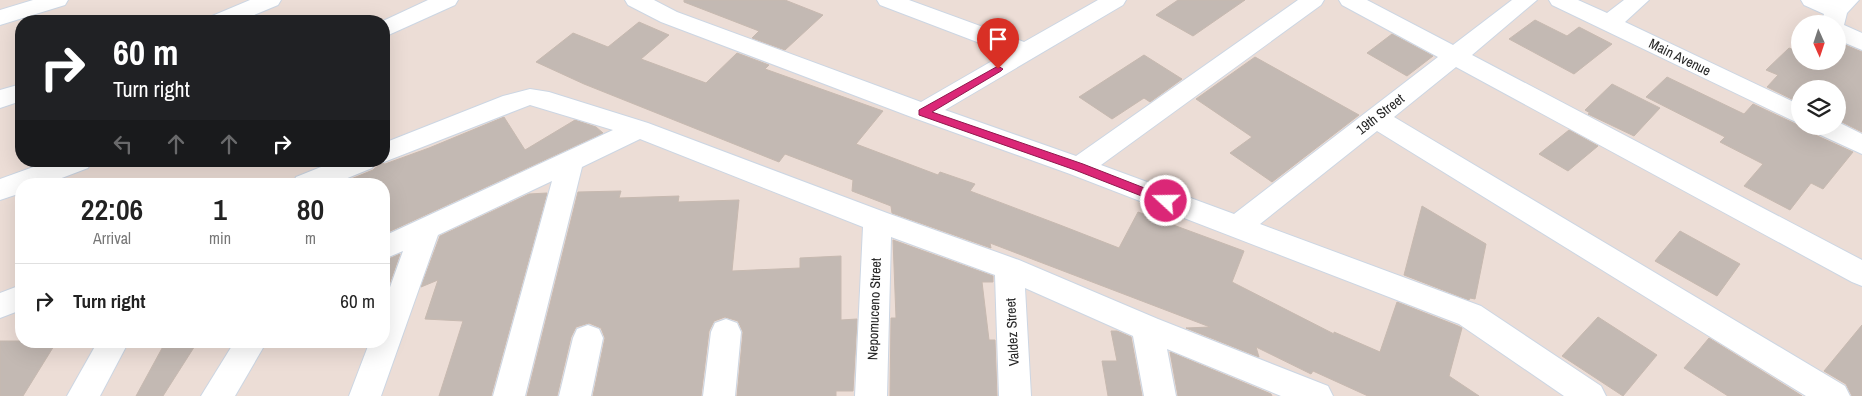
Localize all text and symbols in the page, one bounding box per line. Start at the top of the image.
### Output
north arrow [1791,15,1846,70]
map controls [1791,15,1846,135]
pin [977,18,1019,69]
icon: arrive [984,25,1012,53]
text: 60 m [113,29,178,76]
street label: Main Avenue [1646,34,1714,80]
icon: right [30,35,95,100]
text: Turn right [113,74,190,104]
button: layers [1791,80,1846,135]
street label: 19th Street [1352,90,1408,138]
icon: left [109,130,137,158]
icon: ahead [162,130,190,158]
icon: ahead [215,130,243,158]
icon: right [268,130,296,158]
position arrow [1139,174,1191,226]
text: 22:06 [81,189,143,229]
text: 1 [213,189,227,229]
text: 80 [297,189,324,229]
text: Arrival [93,227,131,249]
text: min [209,227,231,249]
text: m [305,227,316,249]
street label: Nepomuceno Street [863,258,885,360]
icon: right [30,287,58,315]
text: Turn right [73,288,145,314]
text: 60 m [340,288,375,314]
street label: Valdez Street [1001,298,1023,366]

